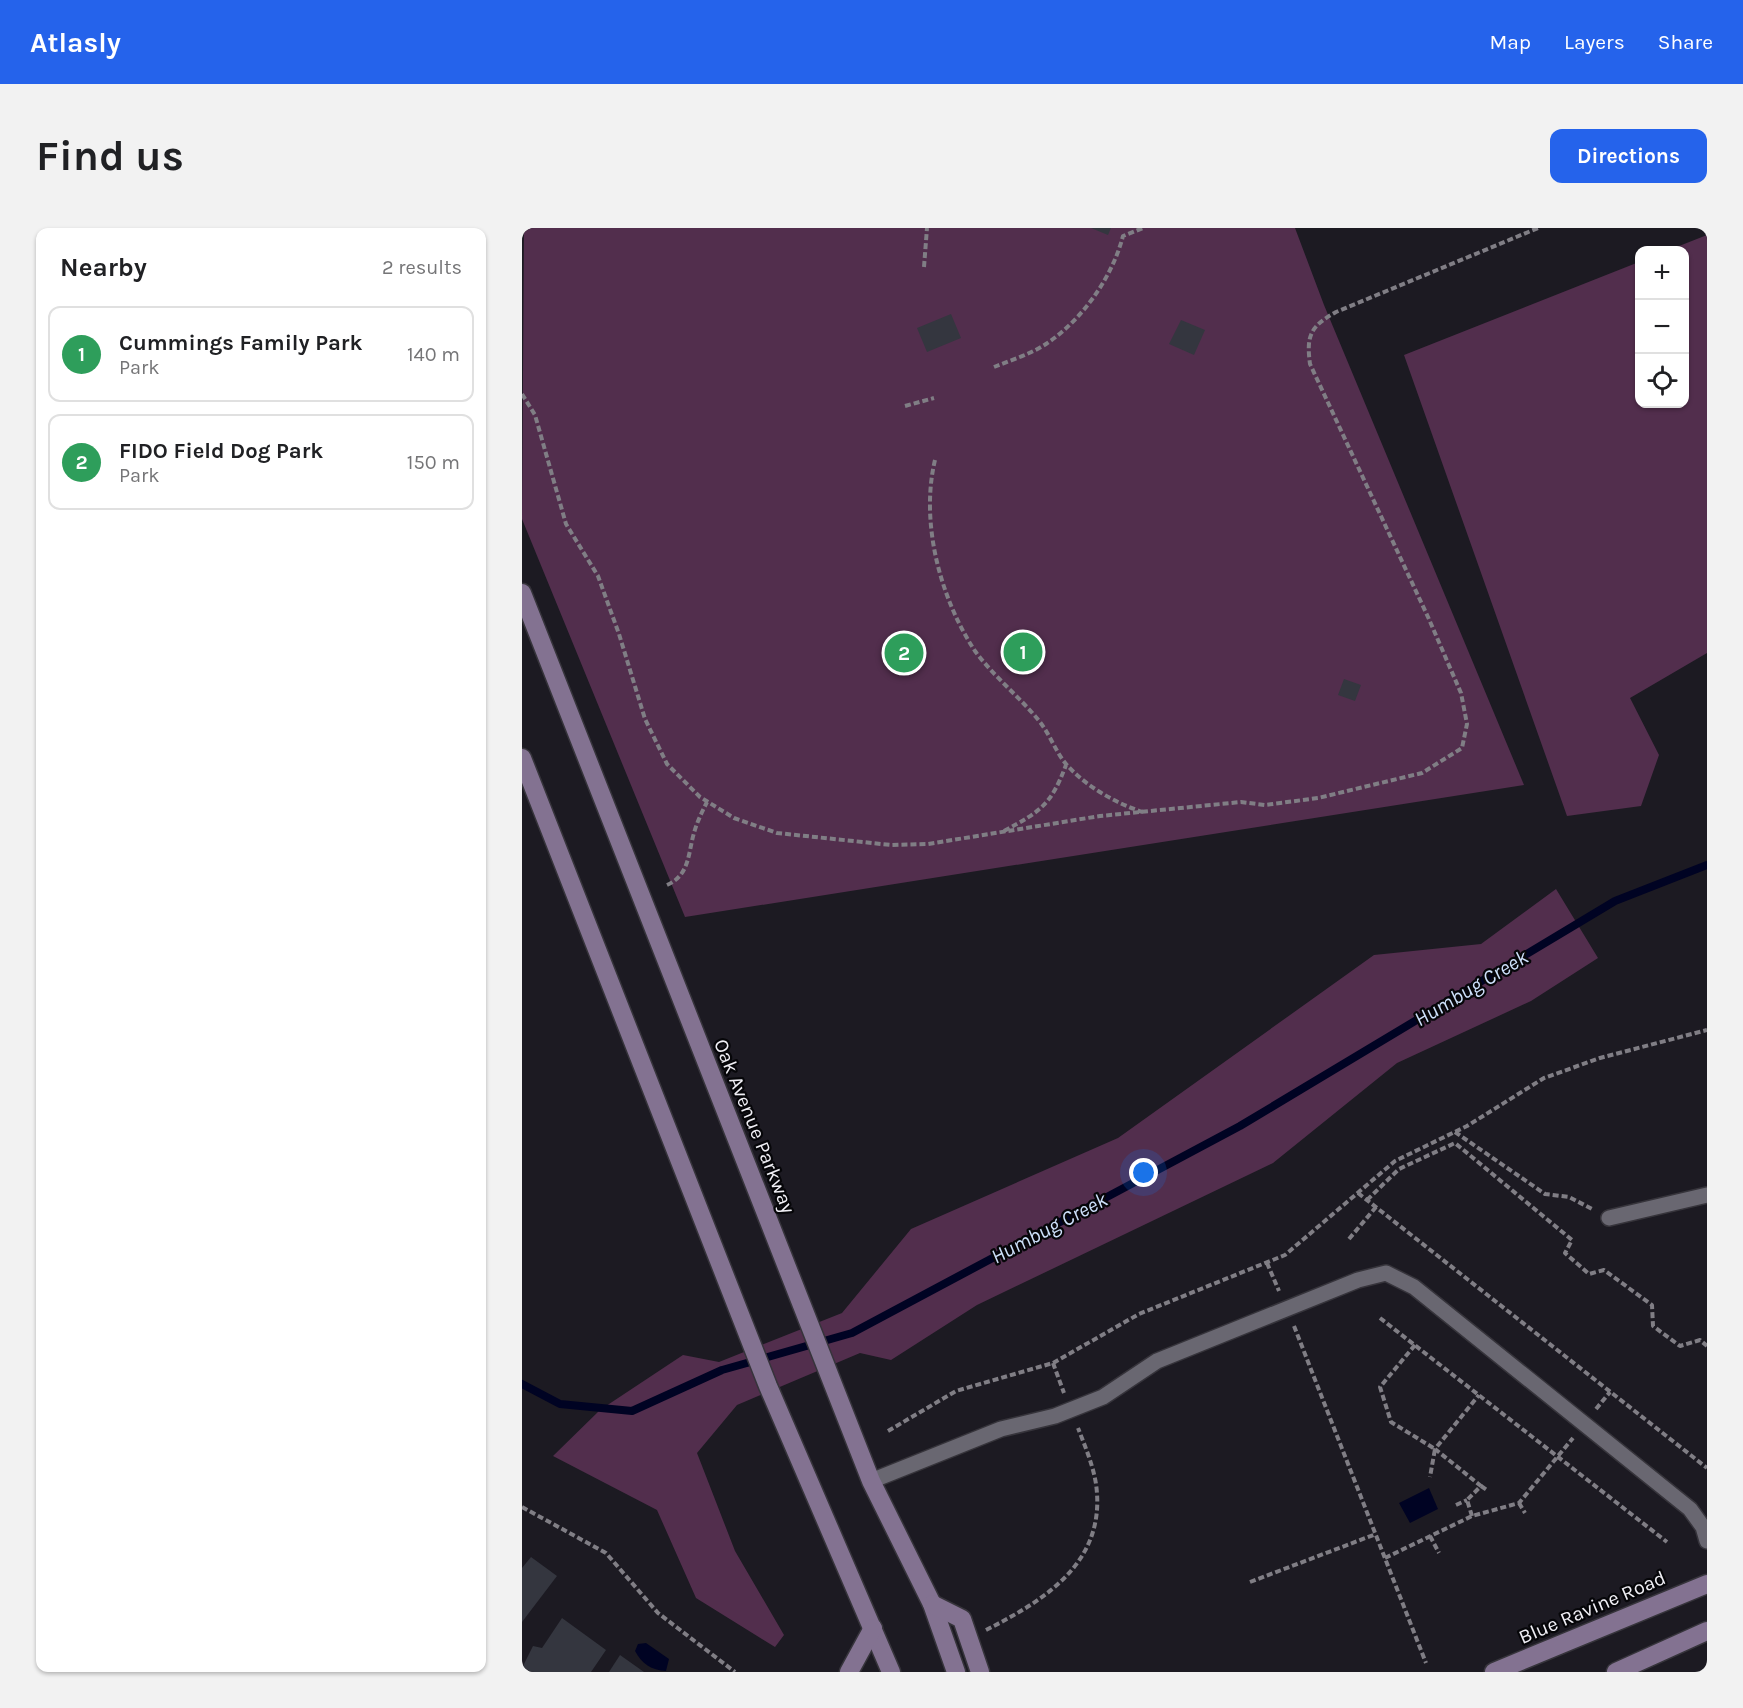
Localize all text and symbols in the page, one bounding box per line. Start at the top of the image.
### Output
text: Atlasly [30,26,121,59]
text: Map [1489,30,1531,54]
text: Layers [1564,30,1625,54]
text: Share [1658,30,1713,54]
button: Directions [1550,129,1707,183]
text: Find us [36,131,184,181]
map controls [1635,246,1689,408]
button: + [1635,246,1689,300]
text: Nearby [60,252,147,283]
text: 2 results [382,256,462,279]
button: − [1635,300,1689,354]
text: Cummings Family Park [119,330,362,356]
text: 1 [78,343,85,366]
text: 140 m [407,343,460,366]
button: locate [1635,354,1689,408]
text: Park [119,356,160,379]
text: FIDO Field Dog Park [119,438,323,464]
text: 2 [75,451,88,474]
text: 150 m [407,451,460,474]
text: Park [119,464,160,487]
pin: 2 [884,630,923,676]
pin: 1 [1004,630,1042,674]
water label: Humbug Creek [1410,945,1532,1031]
street label: Oak Avenue Parkway [709,1036,800,1217]
your location [1129,1158,1158,1187]
water label: Humbug Creek [987,1187,1112,1269]
street label: Blue Ravine Road [1515,1566,1669,1649]

